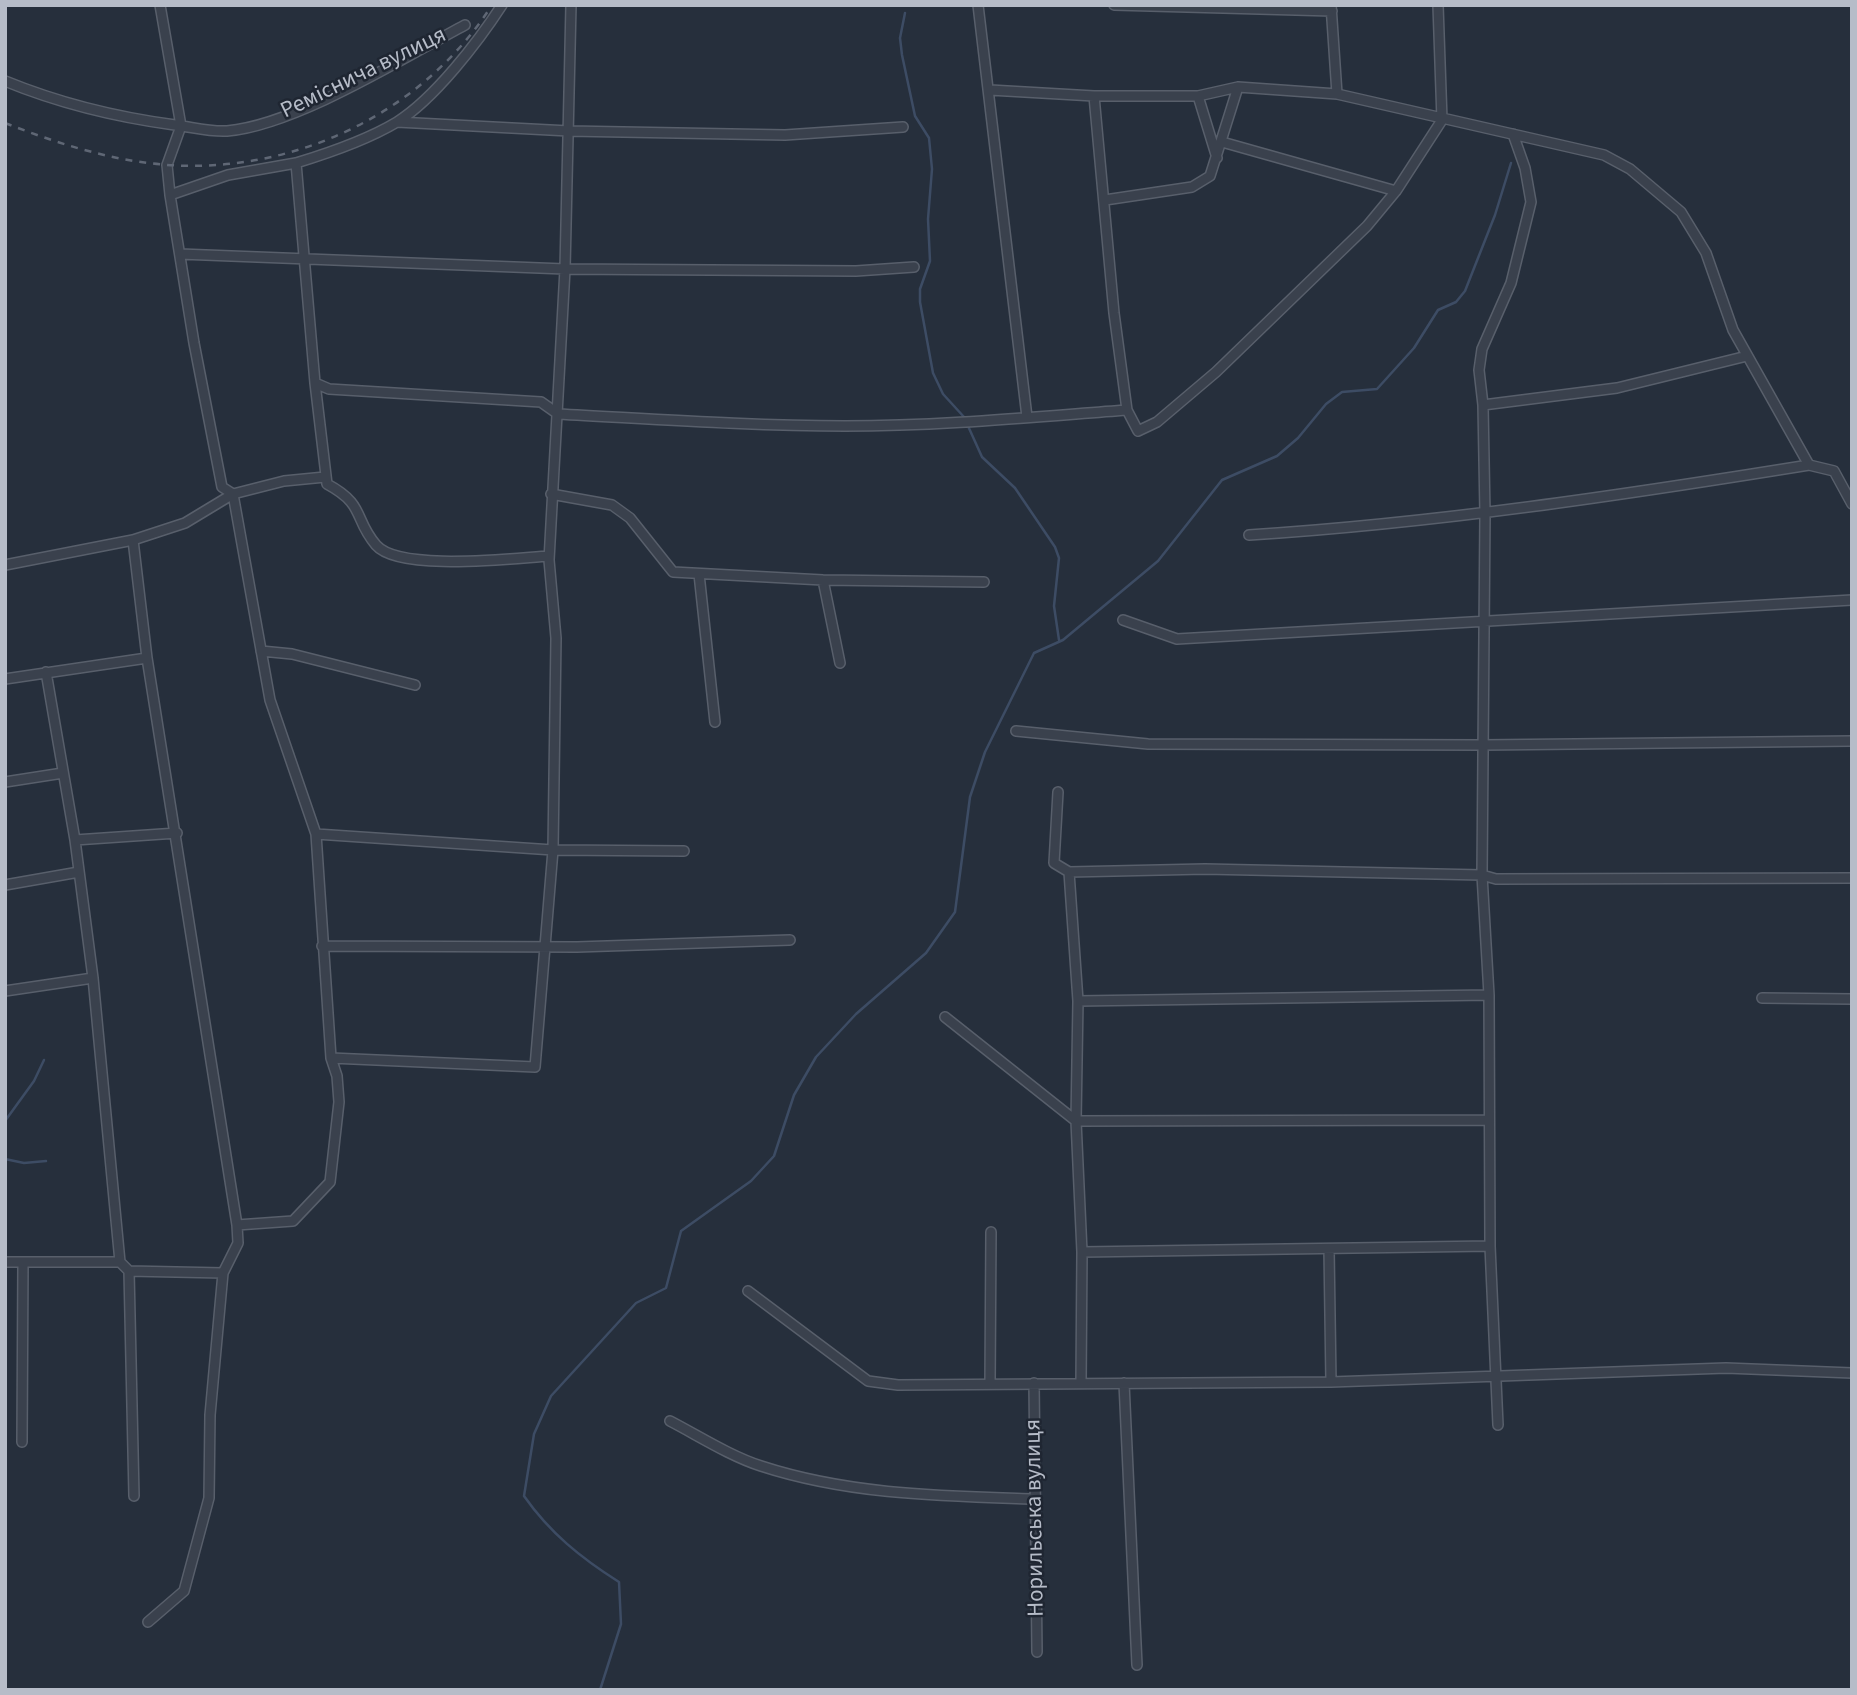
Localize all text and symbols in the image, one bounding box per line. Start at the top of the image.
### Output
street label: Реміснича вулиця [277,22,451,126]
street label: Норильська вулиця [1020,1419,1052,1617]

